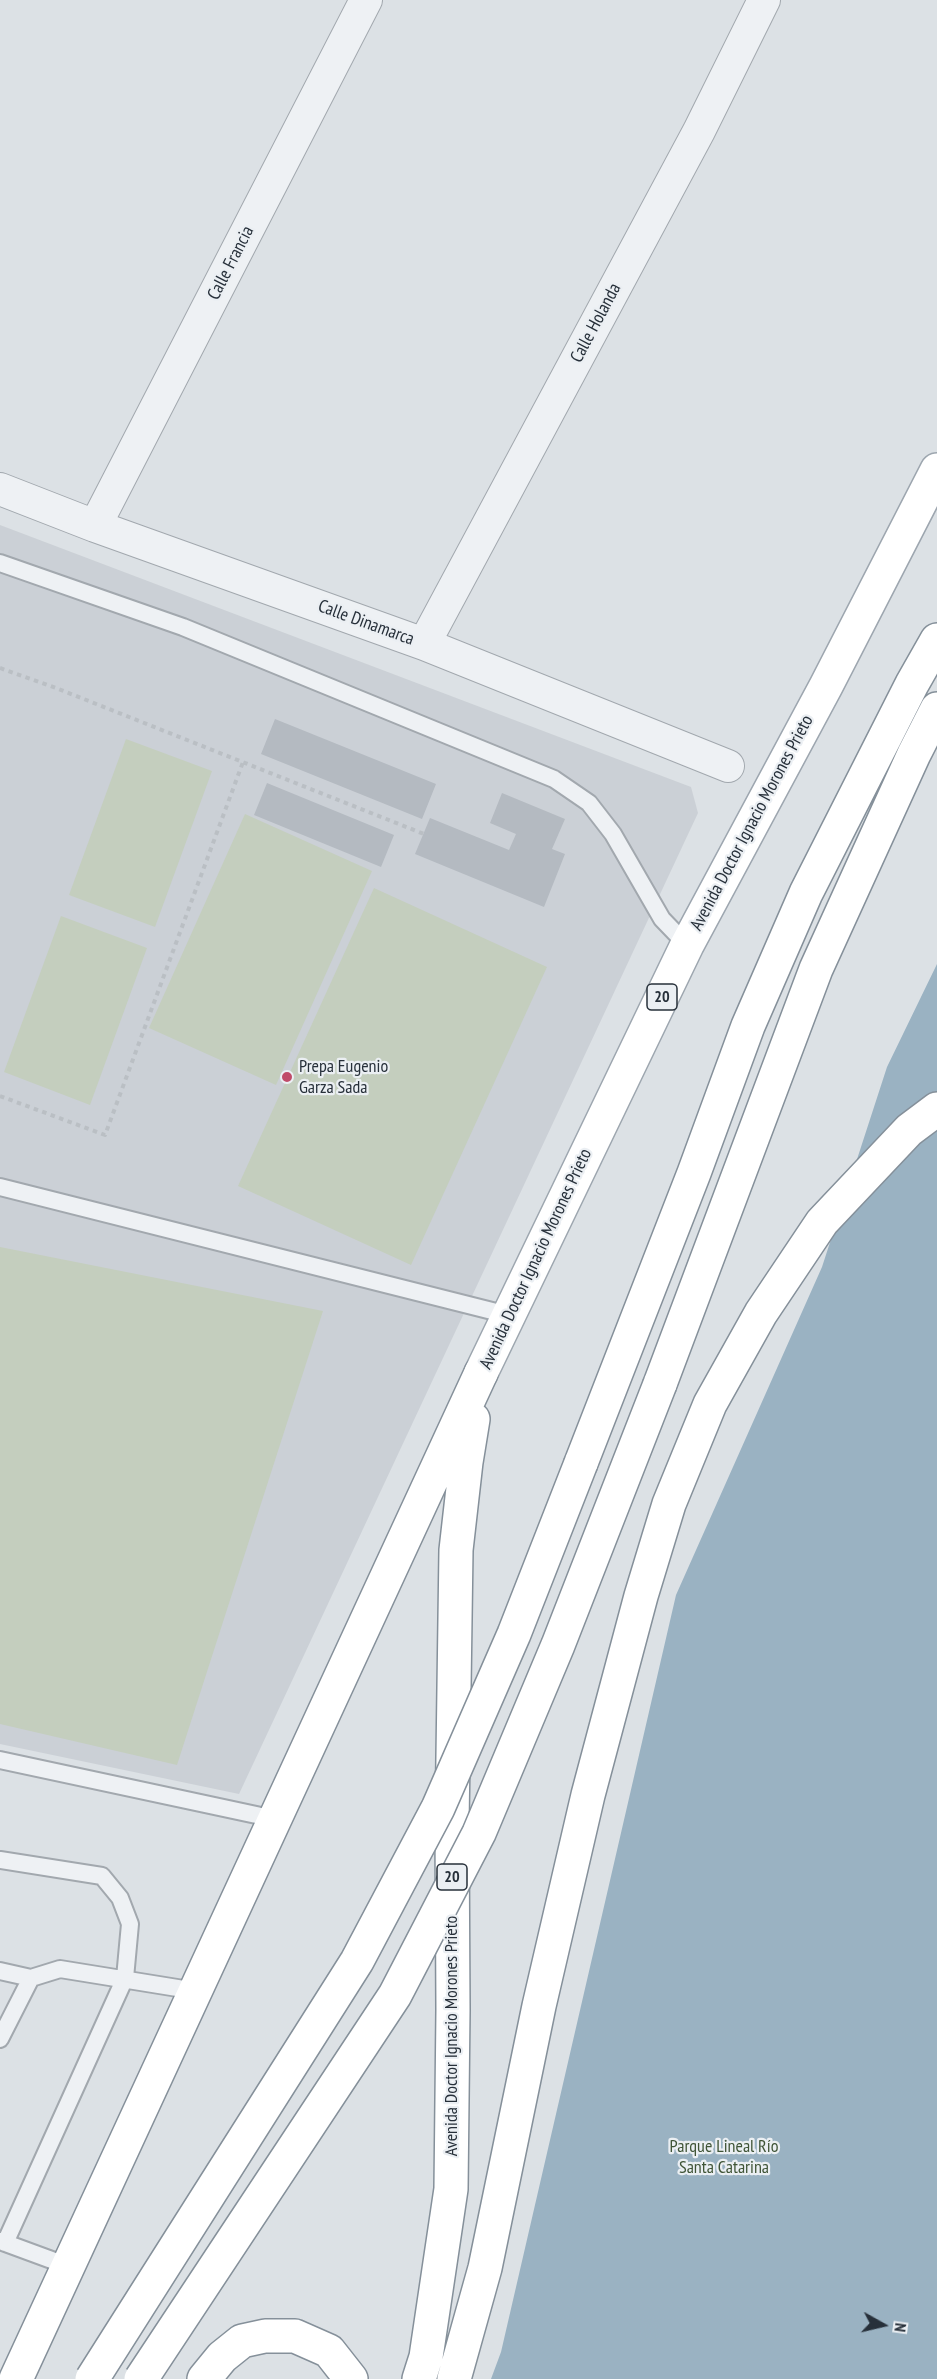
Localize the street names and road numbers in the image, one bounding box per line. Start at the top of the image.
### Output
street label: Calle Francia [203,223,259,303]
street label: Calle Holanda [566,280,626,366]
street label: Calle Dinamarca [315,596,417,650]
street label: Avenida Doctor Ignacio Morones Prieto [686,712,818,934]
road number: 20 [647,984,677,1010]
street label: Avenida Doctor Ignacio Morones Prieto [475,1145,597,1373]
road number: 20 [437,1864,467,1890]
street label: Avenida Doctor Ignacio Morones Prieto [441,1916,463,2156]

